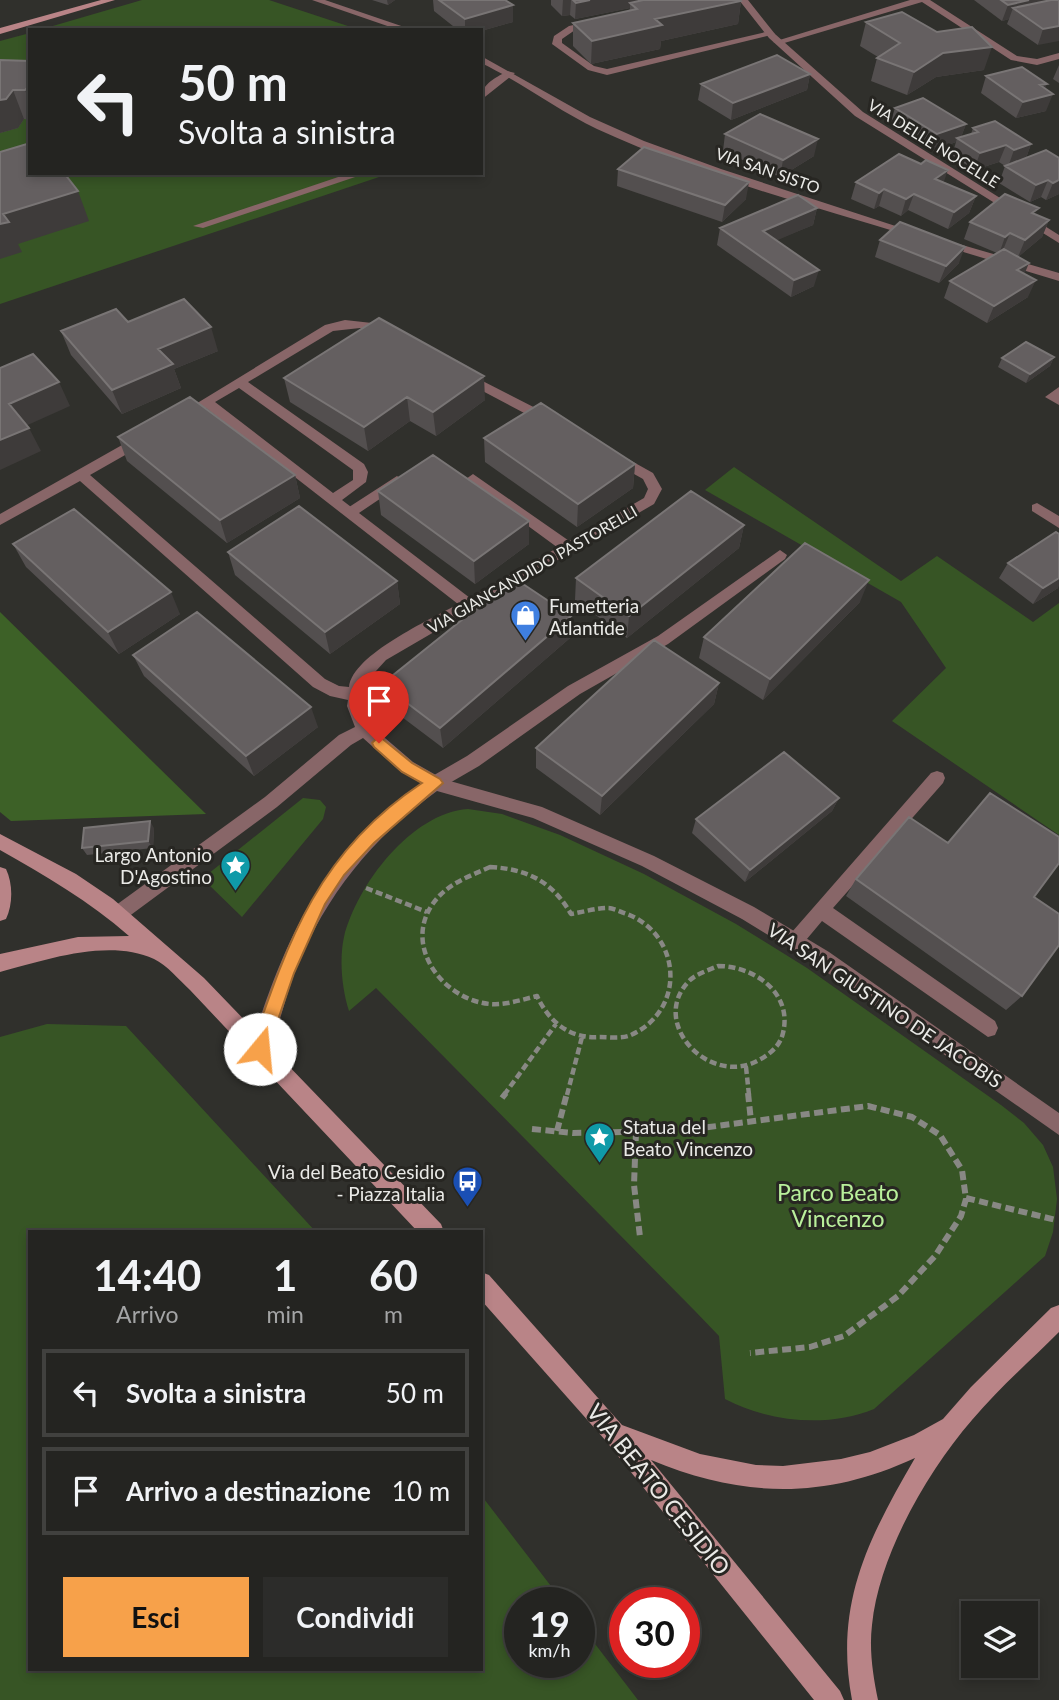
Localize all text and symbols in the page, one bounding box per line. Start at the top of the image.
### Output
text: 50 m [178,53,288,111]
icon: left [63,56,154,147]
street label: VIA DELLE NOCELLE [865,95,1003,191]
text: Svolta a sinistra [178,112,396,151]
street label: VIA SAN SISTO [713,143,823,197]
street label: VIA GIANCANDIDO PASTORELLI [424,501,640,637]
place label: Fumetteria Atlantide [549,594,639,639]
shop icon: Fumetteria Atlantide [509,599,543,643]
pin [349,671,409,743]
icon: arrive [360,682,398,720]
place label: Largo Antonio D'Agostino [95,843,212,888]
place icon: Largo Antonio D'Agostino [218,848,252,892]
street label: VIA SAN GIUSTINO DE JACOBIS [763,918,1007,1092]
position arrow [223,1012,297,1086]
place label: Statua del Beato Vincenzo [623,1115,753,1160]
place icon: Statua del Beato Vincenzo [583,1120,617,1164]
place label: Via del Beato Cesidio - Piazza Italia [268,1160,445,1205]
bus stop icon: Via del Beato Cesidio - Piazza Italia [451,1165,485,1209]
park label: Parco Beato Vincenzo [777,1178,899,1232]
text: 14:40 [93,1250,201,1300]
text: 1 [273,1250,297,1300]
text: 60 [369,1250,418,1300]
text: Arrivo [116,1300,179,1328]
text: min [267,1300,304,1328]
text: m [384,1300,403,1328]
icon: left [67,1374,105,1412]
text: Svolta a sinistra [126,1377,306,1409]
text: 50 m [386,1377,444,1409]
street label: VIA BEATO CESIDIO [581,1398,737,1580]
icon: arrive [67,1472,105,1510]
text: Arrivo a destinazione [126,1475,371,1507]
text: 10 m [392,1475,450,1507]
button: Esci [63,1577,249,1657]
button: Condividi [263,1577,448,1657]
speed limit sign: 30 [609,1587,700,1678]
map controls [961,1601,1038,1678]
button: layers [961,1601,1038,1678]
text: 19 [529,1602,570,1644]
text: km/h [528,1639,571,1661]

